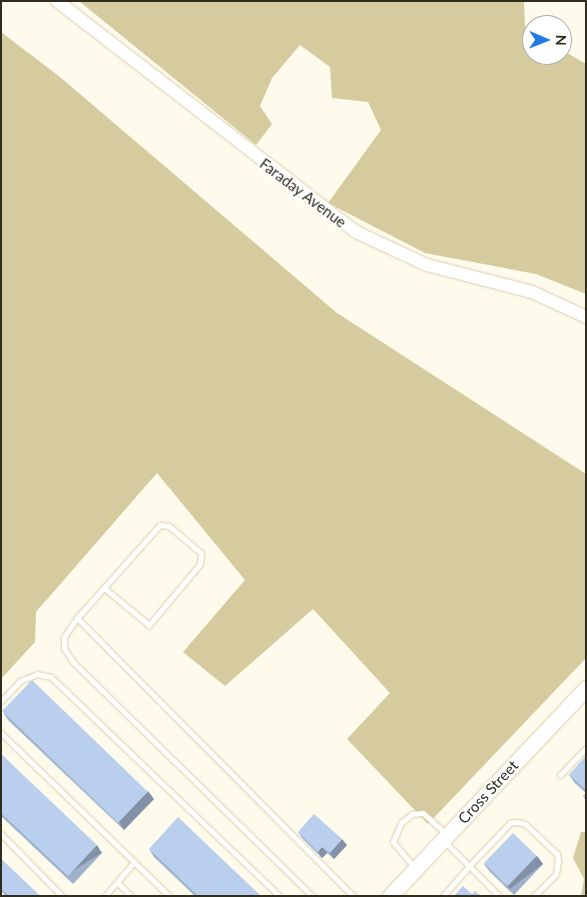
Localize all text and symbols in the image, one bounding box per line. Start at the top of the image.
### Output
north arrow [522,15,572,65]
text: N [553,35,570,46]
street label: Faraday Avenue [256,154,350,232]
street label: Cross Street [454,757,522,827]

